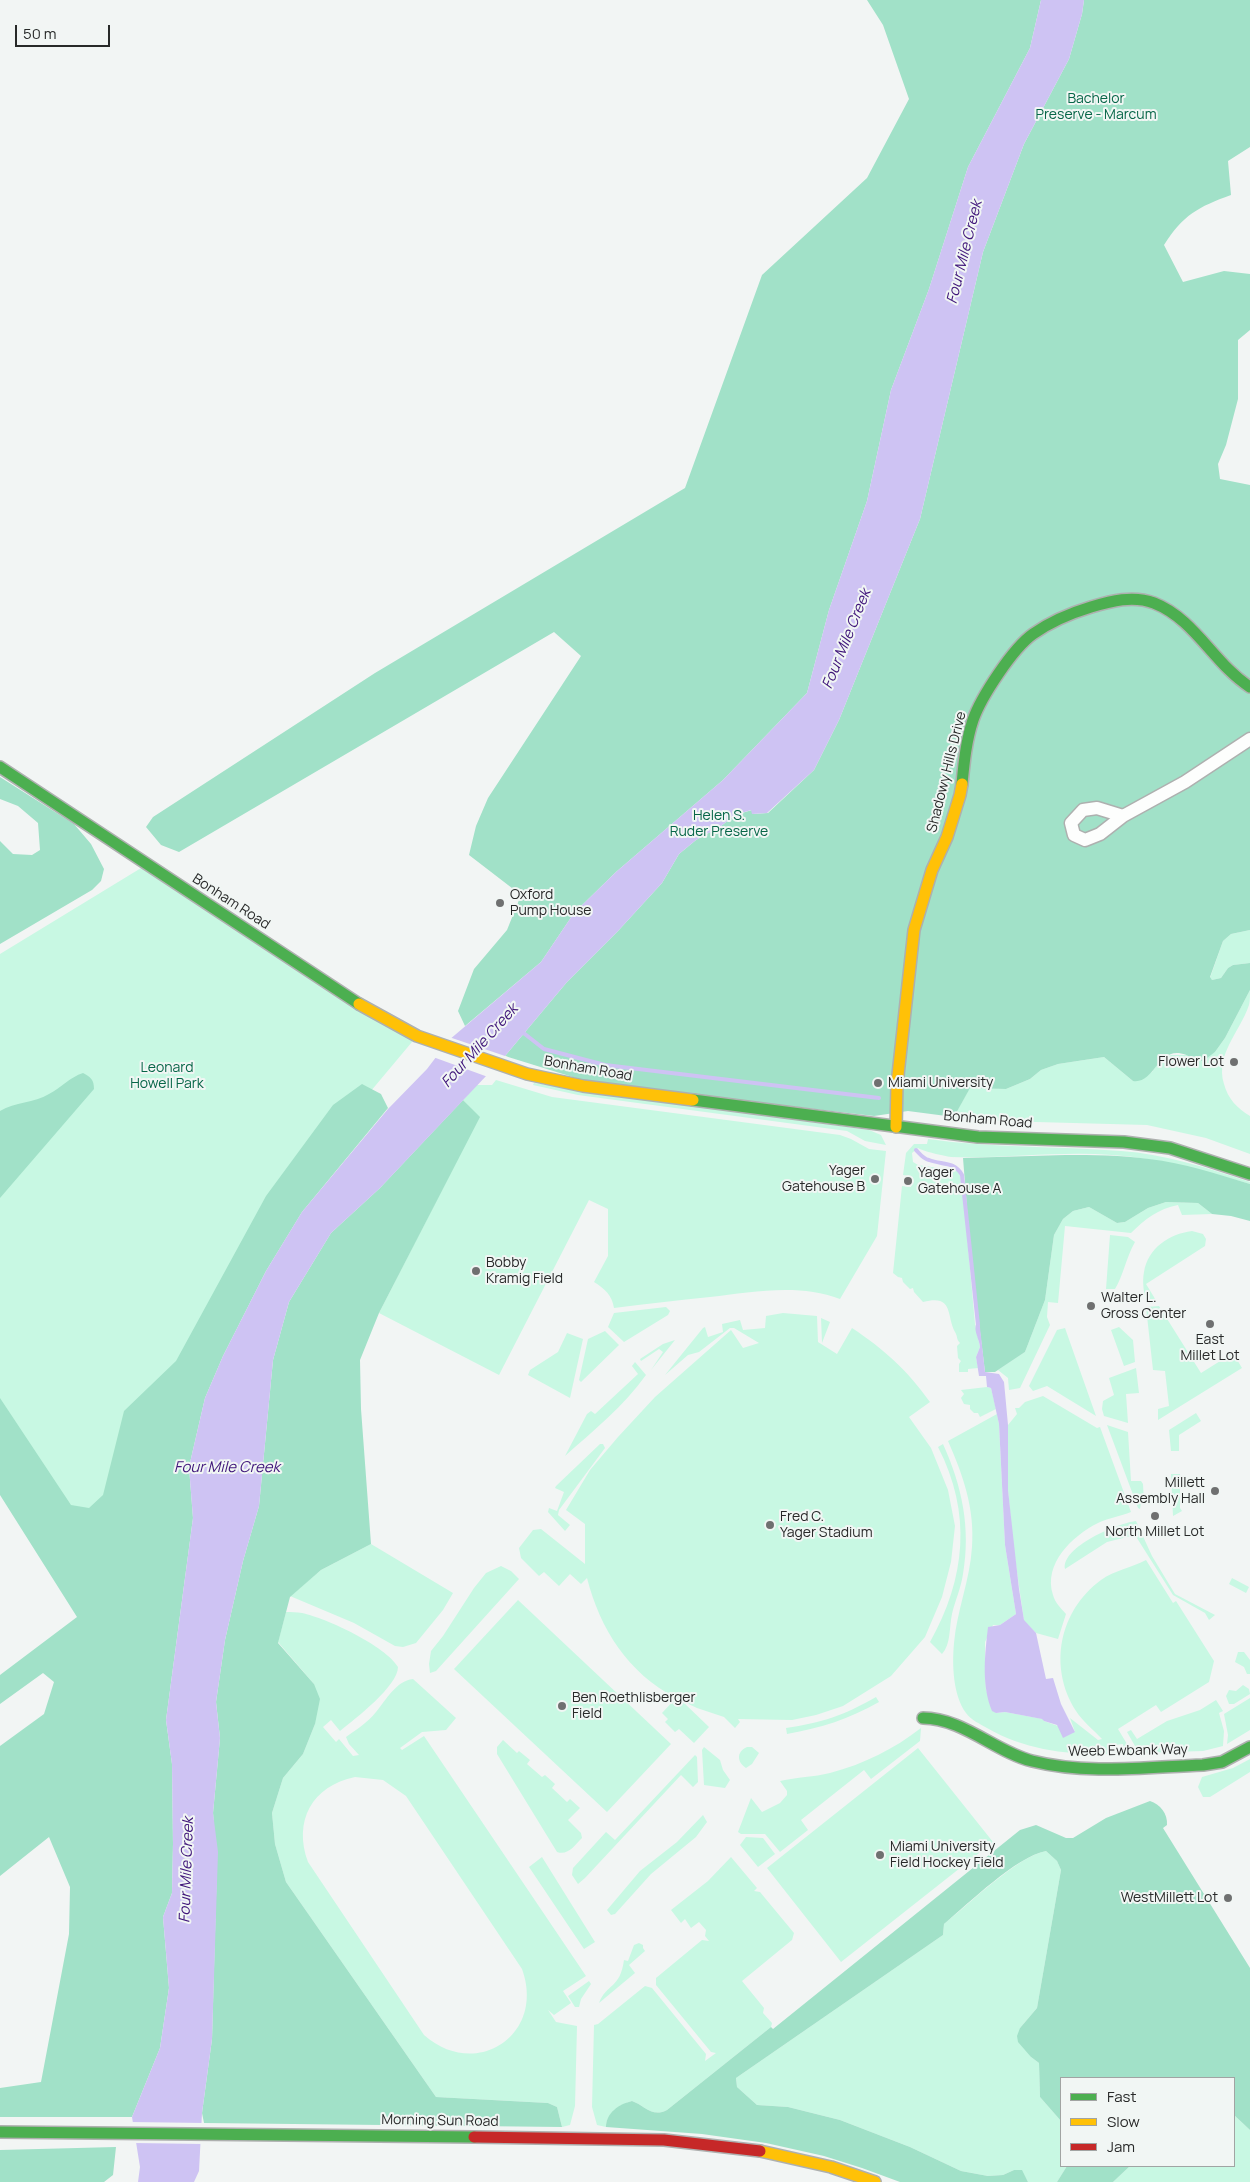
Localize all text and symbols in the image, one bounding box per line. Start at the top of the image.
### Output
scale bar [18,15,112,47]
text: 50 m [23,23,57,44]
park label: Bachelor Preserve - Marcum [1035,91,1157,124]
water label: Four Mile Creek [943,198,987,306]
water label: Four Mile Creek [819,587,875,691]
street label: Shadowy Hills Drive [924,710,970,834]
park label: Helen S. Ruder Preserve [670,808,768,840]
street label: Bonham Road [189,871,273,933]
place label: Oxford Pump House [510,887,591,920]
marker: Oxford Pump House [494,897,506,909]
water label: Four Mile Creek [438,1001,522,1091]
street label: Bonham Road [543,1053,633,1085]
place label: Flower Lot [1158,1054,1224,1070]
marker: Flower Lot [1228,1056,1240,1068]
park label: Leonard Howell Park [130,1060,204,1092]
place label: Miami University [888,1075,993,1091]
marker: Miami University [872,1077,884,1089]
street label: Bonham Road [943,1108,1033,1132]
place label: Yager Gatehouse B [782,1163,865,1196]
place label: Yager Gatehouse A [918,1165,1001,1198]
marker: Yager Gatehouse B [869,1173,881,1185]
marker: Yager Gatehouse A [902,1175,914,1187]
place label: Bobby Kramig Field [486,1255,563,1288]
marker: Bobby Kramig Field [470,1265,482,1277]
place label: Walter L. Gross Center [1101,1290,1186,1322]
marker: Walter L. Gross Center [1085,1300,1097,1312]
marker: East Millet Lot [1204,1318,1216,1330]
place label: East Millet Lot [1180,1332,1240,1364]
water label: Four Mile Creek [174,1459,280,1477]
place label: Millett Assembly Hall [1116,1475,1205,1508]
marker: Millett Assembly Hall [1209,1485,1221,1497]
place label: Fred C. Yager Stadium [780,1509,873,1541]
marker: North Millet Lot [1149,1510,1161,1522]
marker: Fred C. Yager Stadium [764,1519,776,1531]
place label: North Millet Lot [1106,1524,1204,1540]
place label: Ben Roethlisberger Field [572,1690,696,1722]
marker: Ben Roethlisberger Field [556,1700,568,1712]
street label: Weeb Ewbank Way [1068,1742,1188,1760]
water label: Four Mile Creek [176,1817,198,1923]
place label: Miami University Field Hockey Field [890,1839,1004,1871]
marker: Miami University Field Hockey Field [874,1849,886,1861]
place label: WestMillett Lot [1121,1890,1218,1906]
marker: WestMillett Lot [1222,1892,1234,1904]
legend [1060,2077,1235,2167]
text: Fast [1107,2086,1136,2107]
text: Slow [1107,2111,1140,2132]
street label: Morning Sun Road [381,2112,499,2130]
text: Jam [1107,2136,1135,2157]

